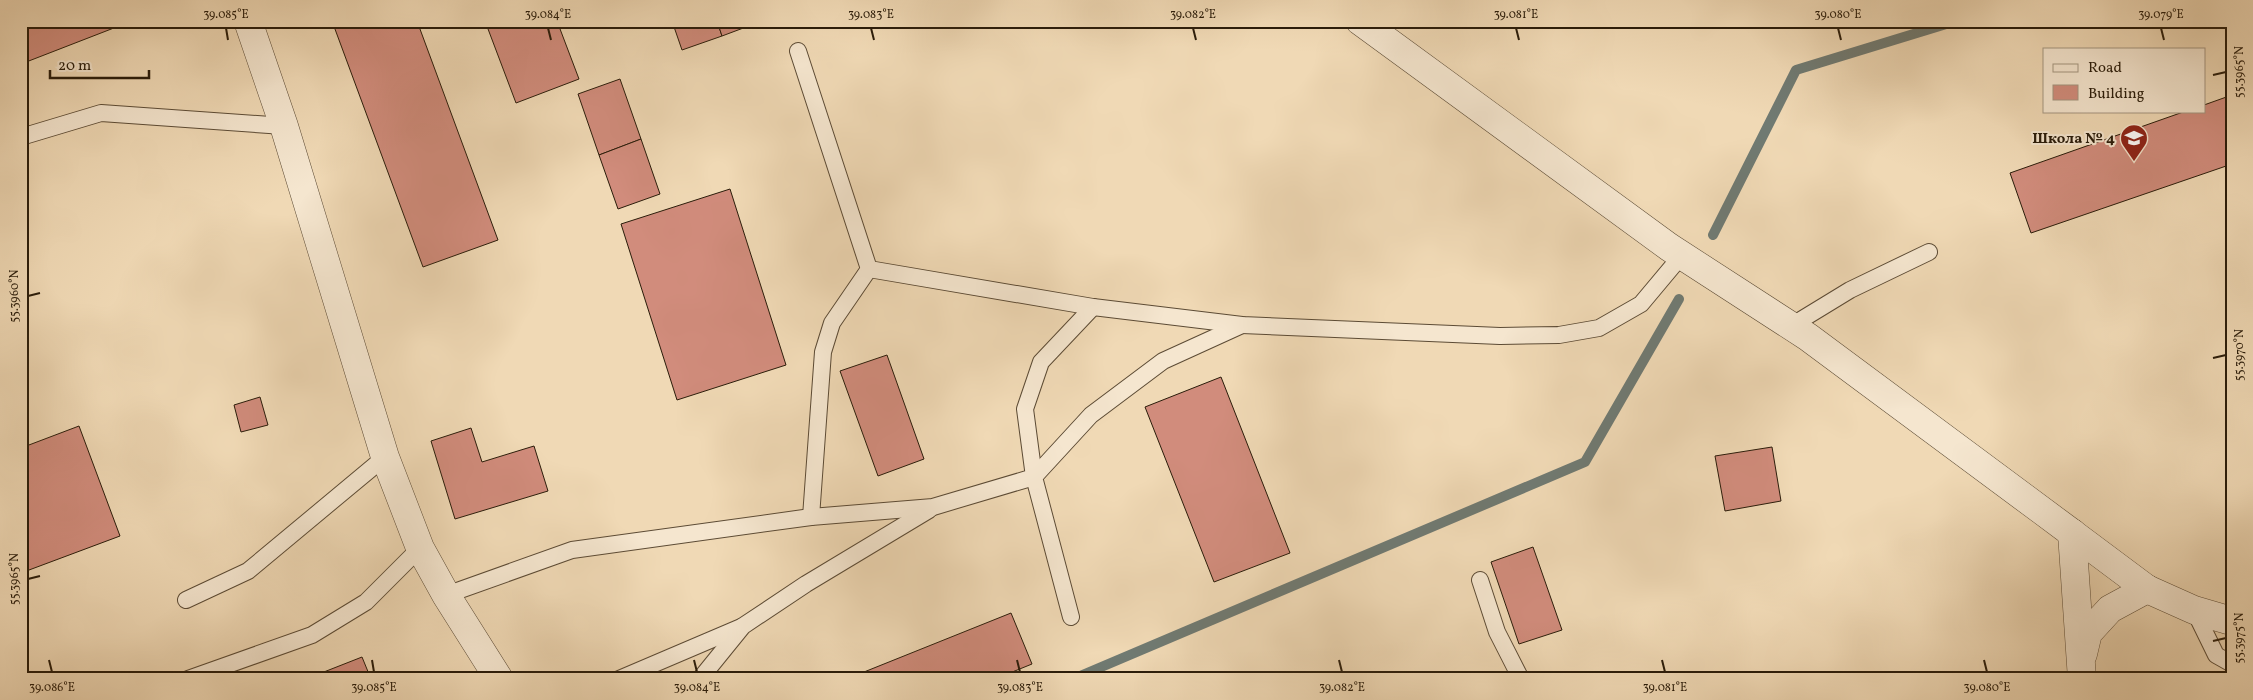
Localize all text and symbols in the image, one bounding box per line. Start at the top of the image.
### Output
text: 39.085°E [203,7,249,23]
text: 39.084°E [525,7,571,23]
text: 39.083°E [848,7,894,23]
text: 39.082°E [1170,7,1216,23]
text: 39.081°E [1494,7,1538,23]
text: 39.080°E [1815,7,1861,23]
text: 39.079°E [2138,7,2184,23]
text: 55.3965°N [2232,46,2248,98]
scale bar [50,48,149,80]
legend [2043,48,2206,112]
text: 20 m [58,56,91,77]
text: Road [2088,58,2122,79]
text: Building [2088,84,2145,105]
school or university icon: Школа № 4 [2119,123,2149,162]
place label: Школа № 4 [2032,129,2115,150]
text: 55.3960°N [7,269,23,322]
text: 55.3970°N [2232,329,2248,381]
text: 55.3965°N [7,553,23,605]
text: 55.3975°N [2232,612,2248,664]
text: 39.086°E [29,680,75,696]
text: 39.085°E [351,680,397,696]
text: 39.084°E [674,680,720,696]
text: 39.083°E [997,680,1043,696]
text: 39.082°E [1319,680,1365,696]
text: 39.081°E [1643,680,1687,696]
text: 39.080°E [1964,680,2010,696]

